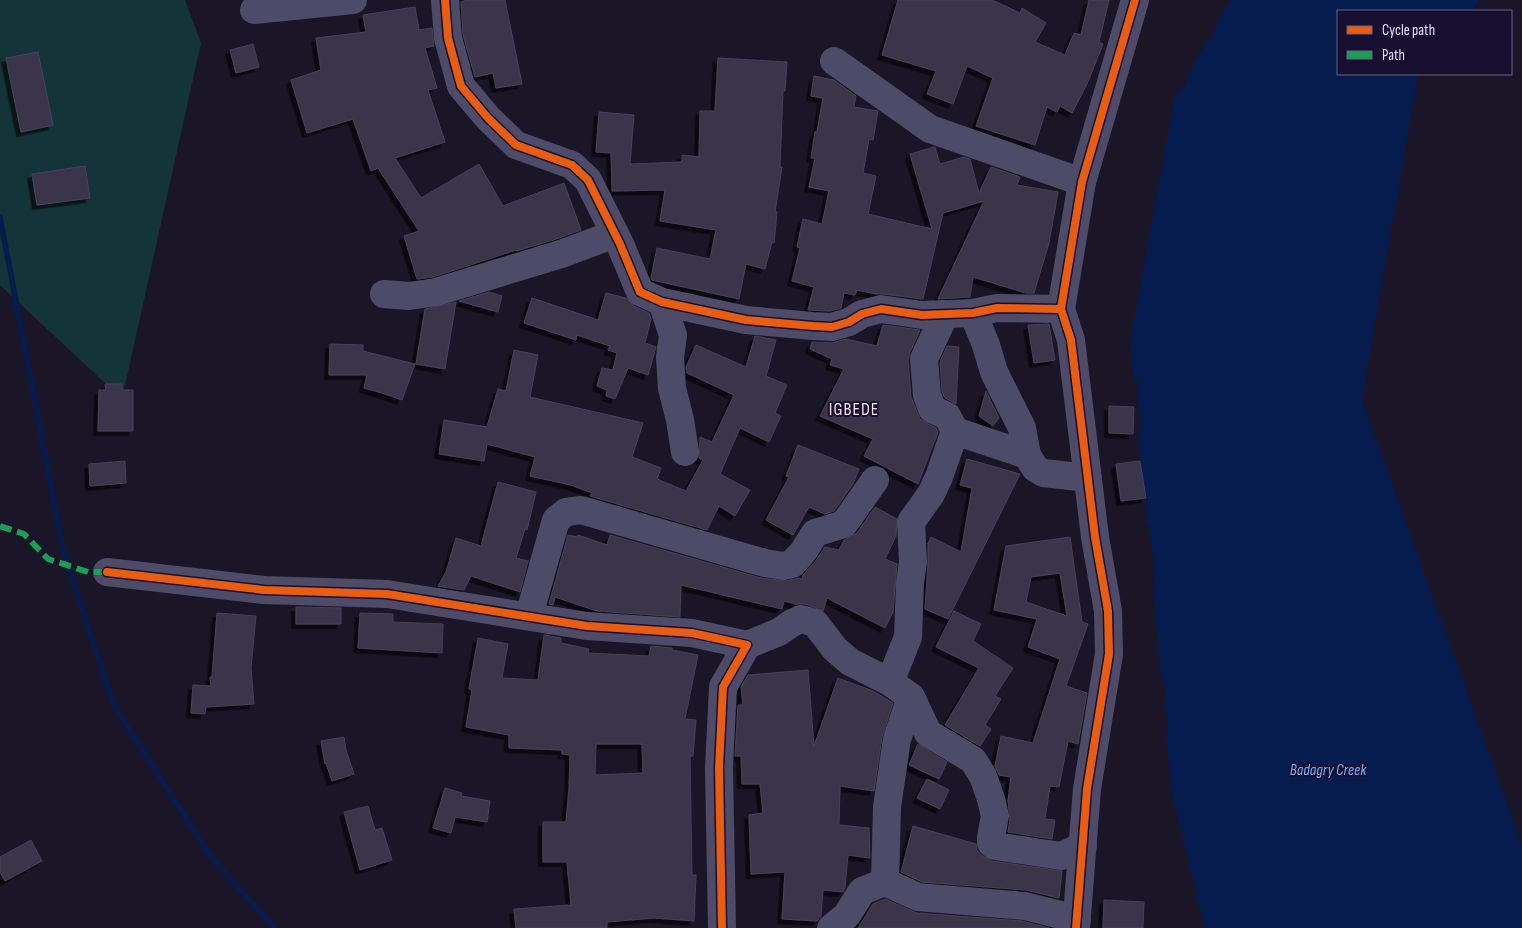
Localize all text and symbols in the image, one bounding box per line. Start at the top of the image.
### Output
legend [1337,10,1512,75]
text: Cycle path [1382,21,1435,40]
text: Path [1382,46,1405,65]
district label: IGBEDE [829,399,879,420]
water label: Badagry Creek [1290,761,1367,780]

